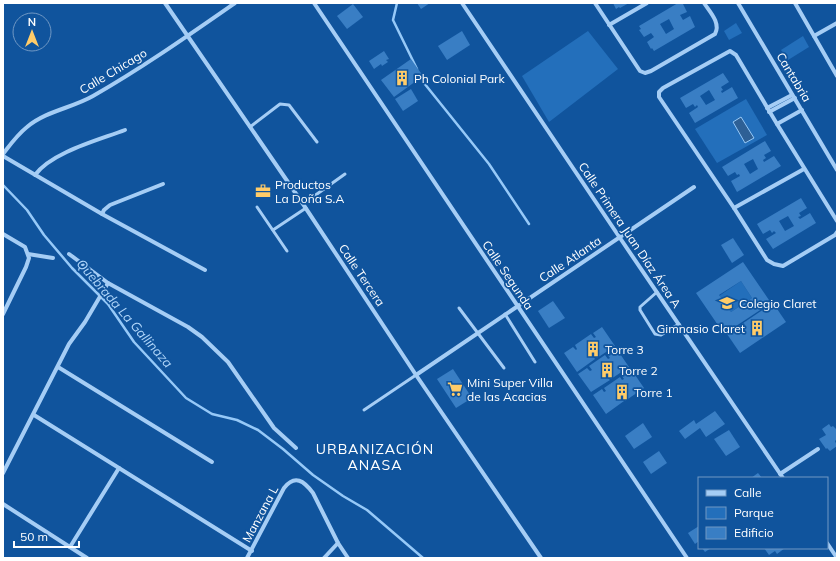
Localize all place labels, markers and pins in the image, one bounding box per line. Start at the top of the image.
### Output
building icon: Ph Colonial Park [393,69,411,87]
place label: Ph Colonial Park [414,71,505,86]
place label: Productos La Doña S.A [275,177,344,206]
office icon: Productos La Doña S.A [254,182,272,200]
school or university icon: Colegio Claret [718,294,736,312]
place label: Colegio Claret [739,296,816,311]
building icon: Gimnasio Claret [748,319,766,337]
place label: Gimnasio Claret [657,321,745,336]
building icon: Torre 3 [584,340,602,358]
place label: Torre 3 [605,342,644,357]
building icon: Torre 2 [598,361,616,379]
place label: Torre 2 [619,363,658,378]
place label: Mini Super Villa de las Acacias [467,375,553,404]
supermarket icon: Mini Super Villa de las Acacias [446,380,464,398]
building icon: Torre 1 [613,383,631,401]
place label: Torre 1 [634,385,673,400]

